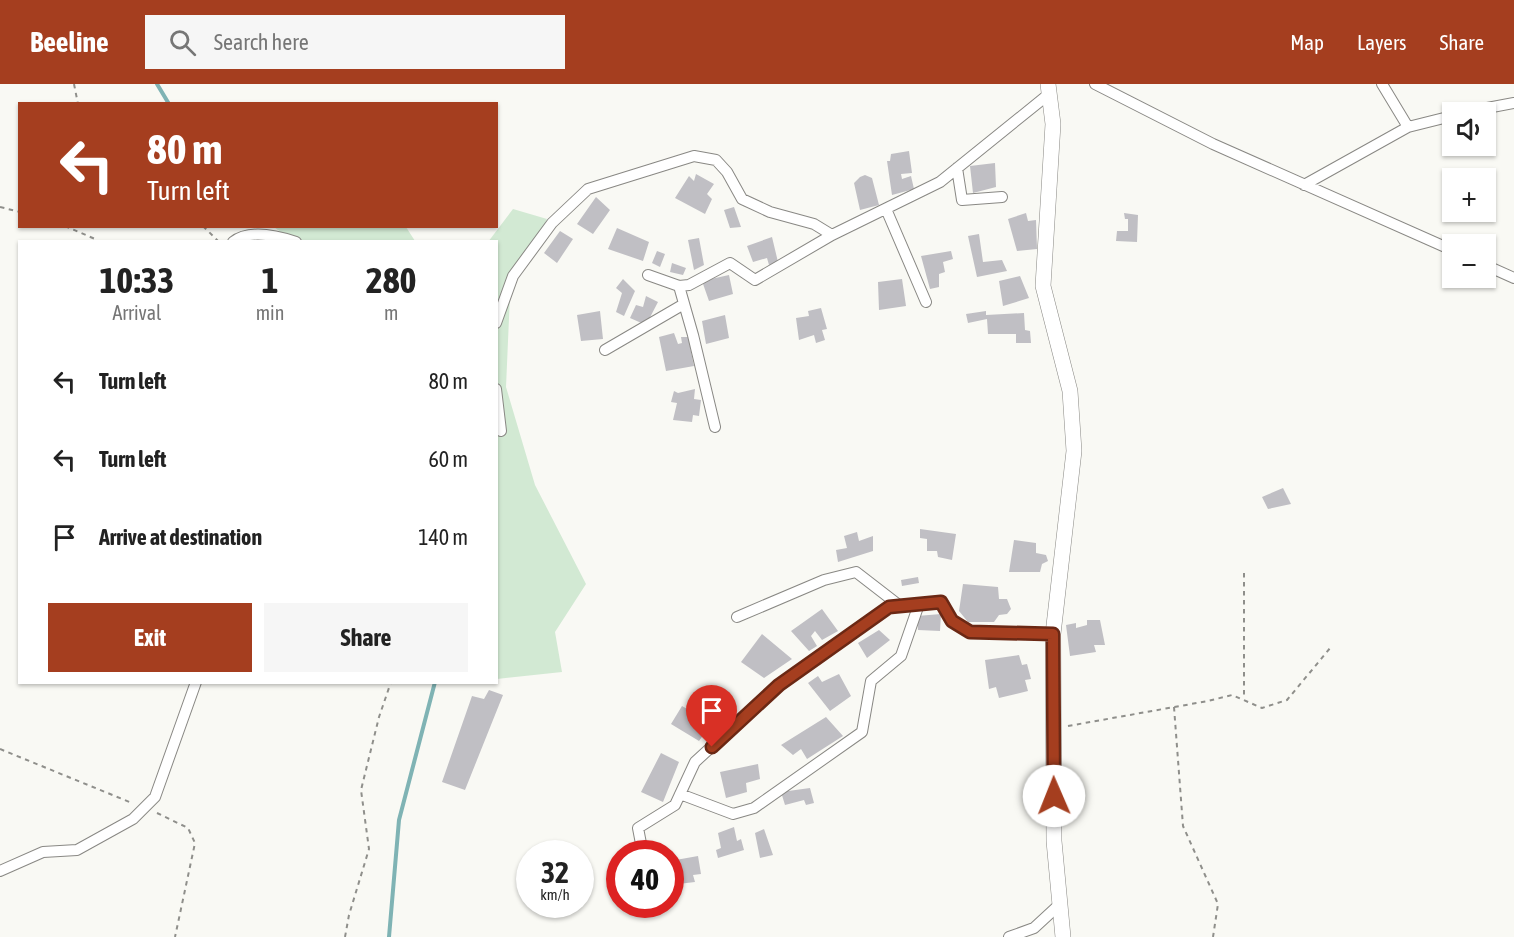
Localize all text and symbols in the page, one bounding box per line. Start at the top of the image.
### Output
search box [145,15,565,69]
text: Beeline [30,26,109,58]
icon: search [166,26,199,59]
text: Search here [214,29,309,55]
text: Map [1290,30,1324,54]
text: Layers [1357,30,1407,54]
text: Share [1440,30,1484,54]
map controls [1442,102,1496,288]
button: sound [1442,102,1496,156]
text: 80 m [147,125,222,173]
icon: left [48,126,126,204]
button: + [1442,168,1496,222]
text: Turn left [147,175,230,206]
button: − [1442,234,1496,288]
text: 10:33 [99,259,174,301]
text: 1 [262,259,278,301]
text: 280 [366,259,417,301]
text: Arrival [112,301,161,324]
text: min [256,301,284,324]
text: m [384,301,398,324]
icon: left [48,365,81,398]
text: Turn left [99,368,166,394]
text: 80 m [428,368,468,394]
icon: left [48,443,81,476]
text: Turn left [99,446,166,472]
text: 60 m [428,446,468,472]
icon: arrive [48,521,81,554]
text: Arrive at destination [99,524,262,550]
text: 140 m [418,524,468,550]
button: Exit [48,603,252,672]
button: Share [264,603,468,672]
pin [686,685,737,747]
icon: arrive [695,694,728,727]
position arrow [1022,764,1086,828]
speed limit sign: 40 [606,840,684,918]
text: 32 [541,855,569,889]
text: km/h [540,886,570,903]

